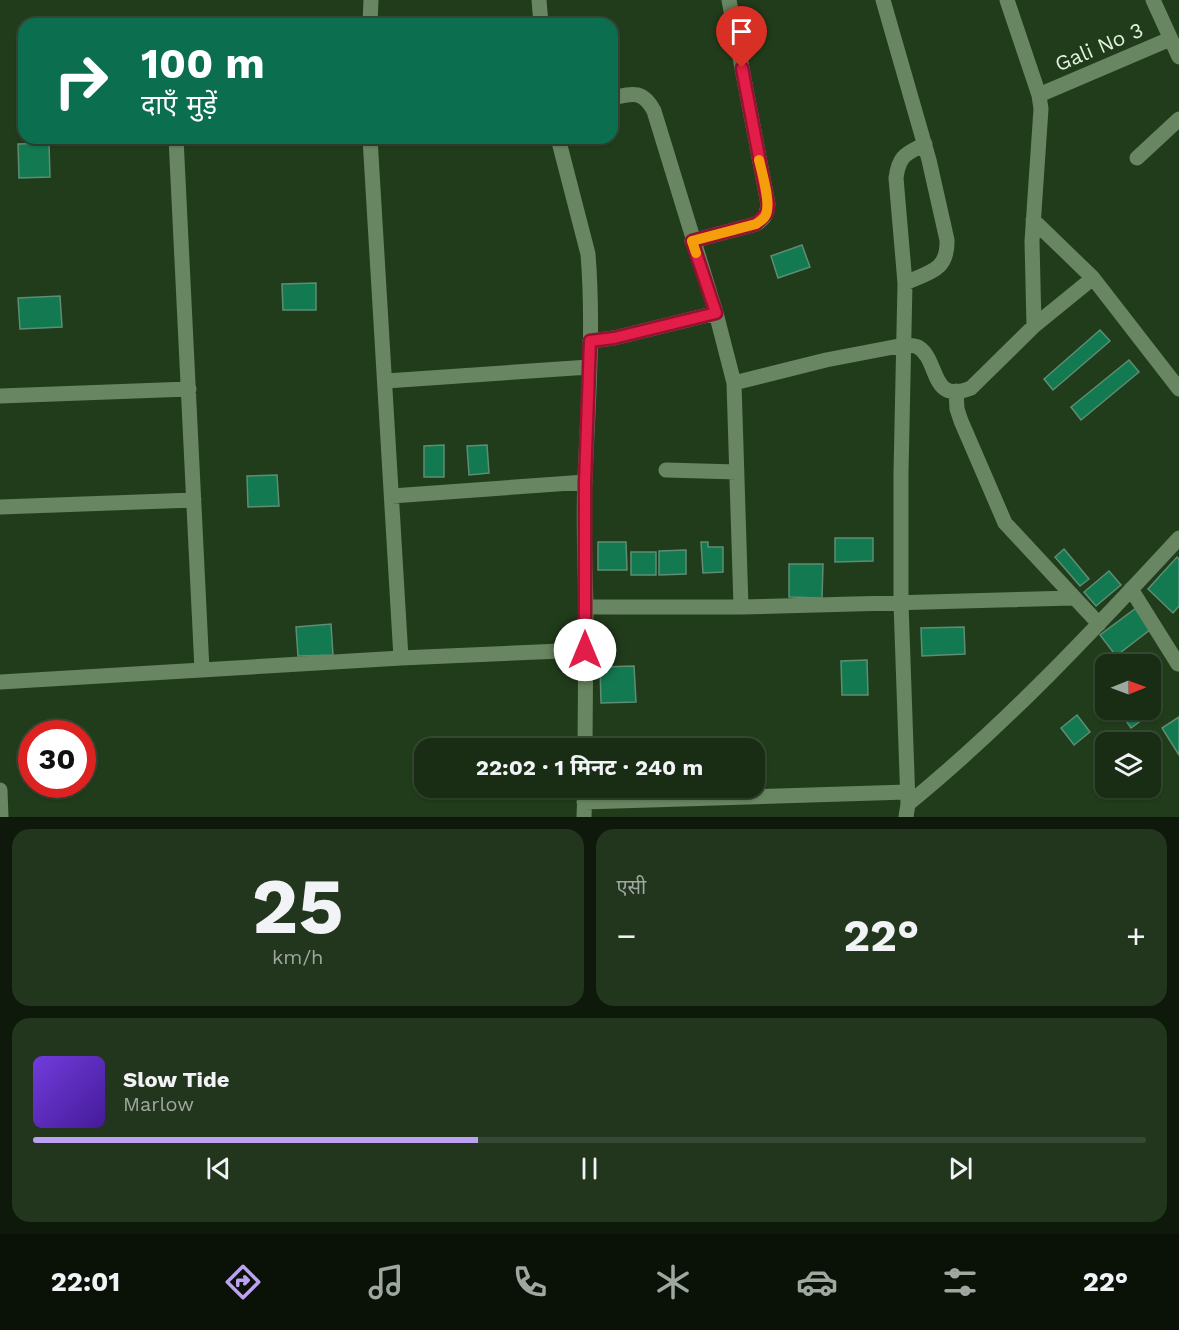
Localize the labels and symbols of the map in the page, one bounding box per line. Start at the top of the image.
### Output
pin [716,6,767,68]
street label: Gali No 3 [1051,17,1147,76]
position arrow [553,618,617,682]
north arrow [1095,654,1161,720]
speed limit sign: 30 [18,720,96,798]

